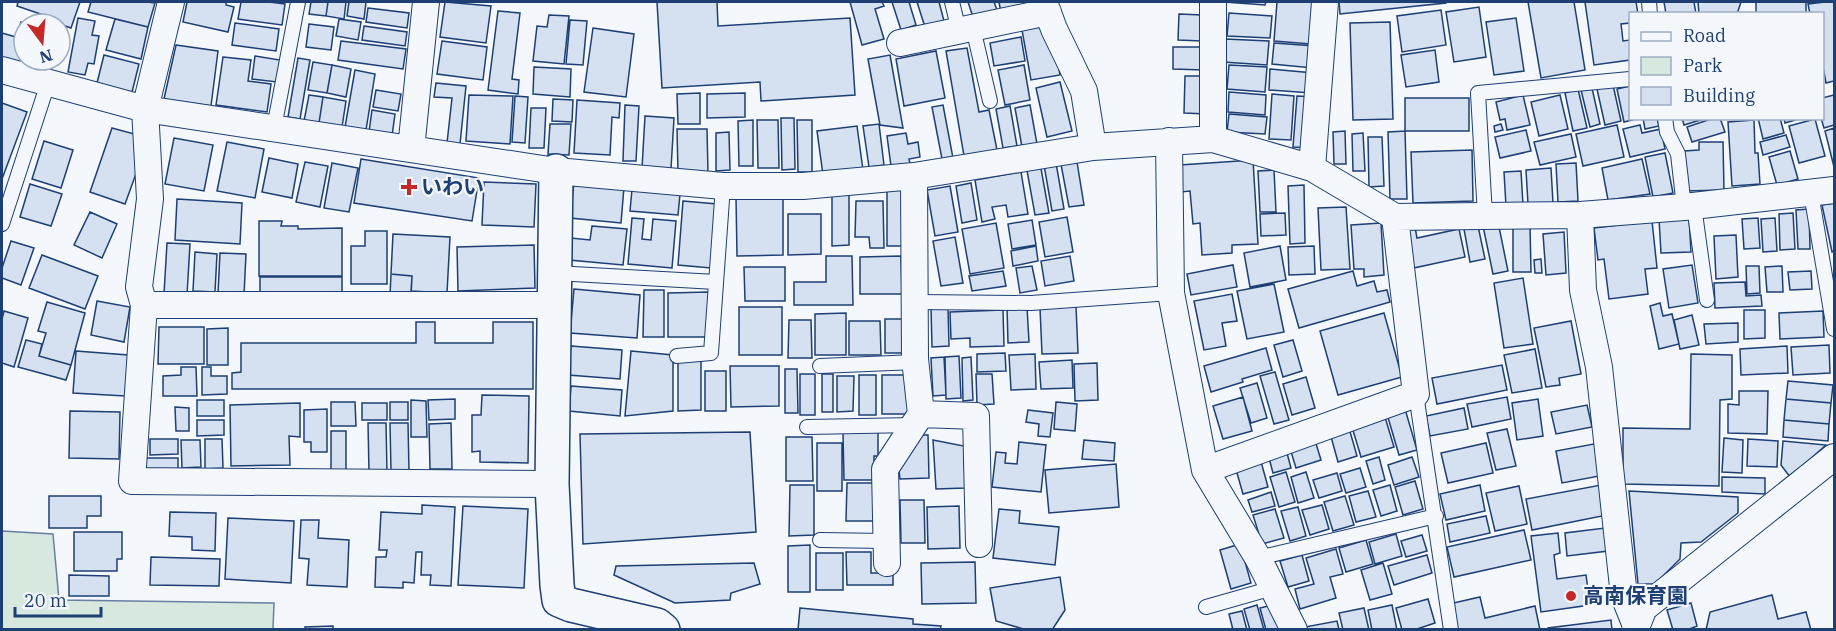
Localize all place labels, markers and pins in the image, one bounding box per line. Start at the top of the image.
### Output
place label: いわい [421,172,484,200]
marker: いわい [402,180,416,194]
place label: 高南保育園 [1583,581,1688,609]
marker: 高南保育園 [1564,589,1578,603]

